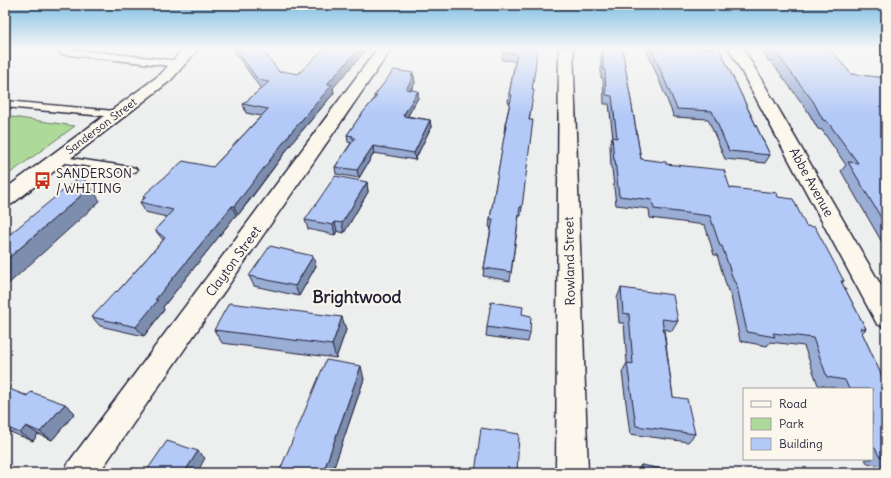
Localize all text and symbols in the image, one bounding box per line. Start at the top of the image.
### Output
street label: Sanderson Street [63,95,139,157]
street label: Abbe Avenue [786,145,838,220]
place label: SANDERSON / WHITING [56,165,132,197]
bus stop icon: SANDERSON / WHITING [33,170,53,190]
street label: Rowland Street [560,216,579,306]
street label: Clayton Street [202,222,265,300]
district label: Brightwood [312,286,402,308]
legend [743,388,873,460]
text: Road [779,396,807,411]
text: Park [779,416,804,431]
text: Building [779,436,823,451]

